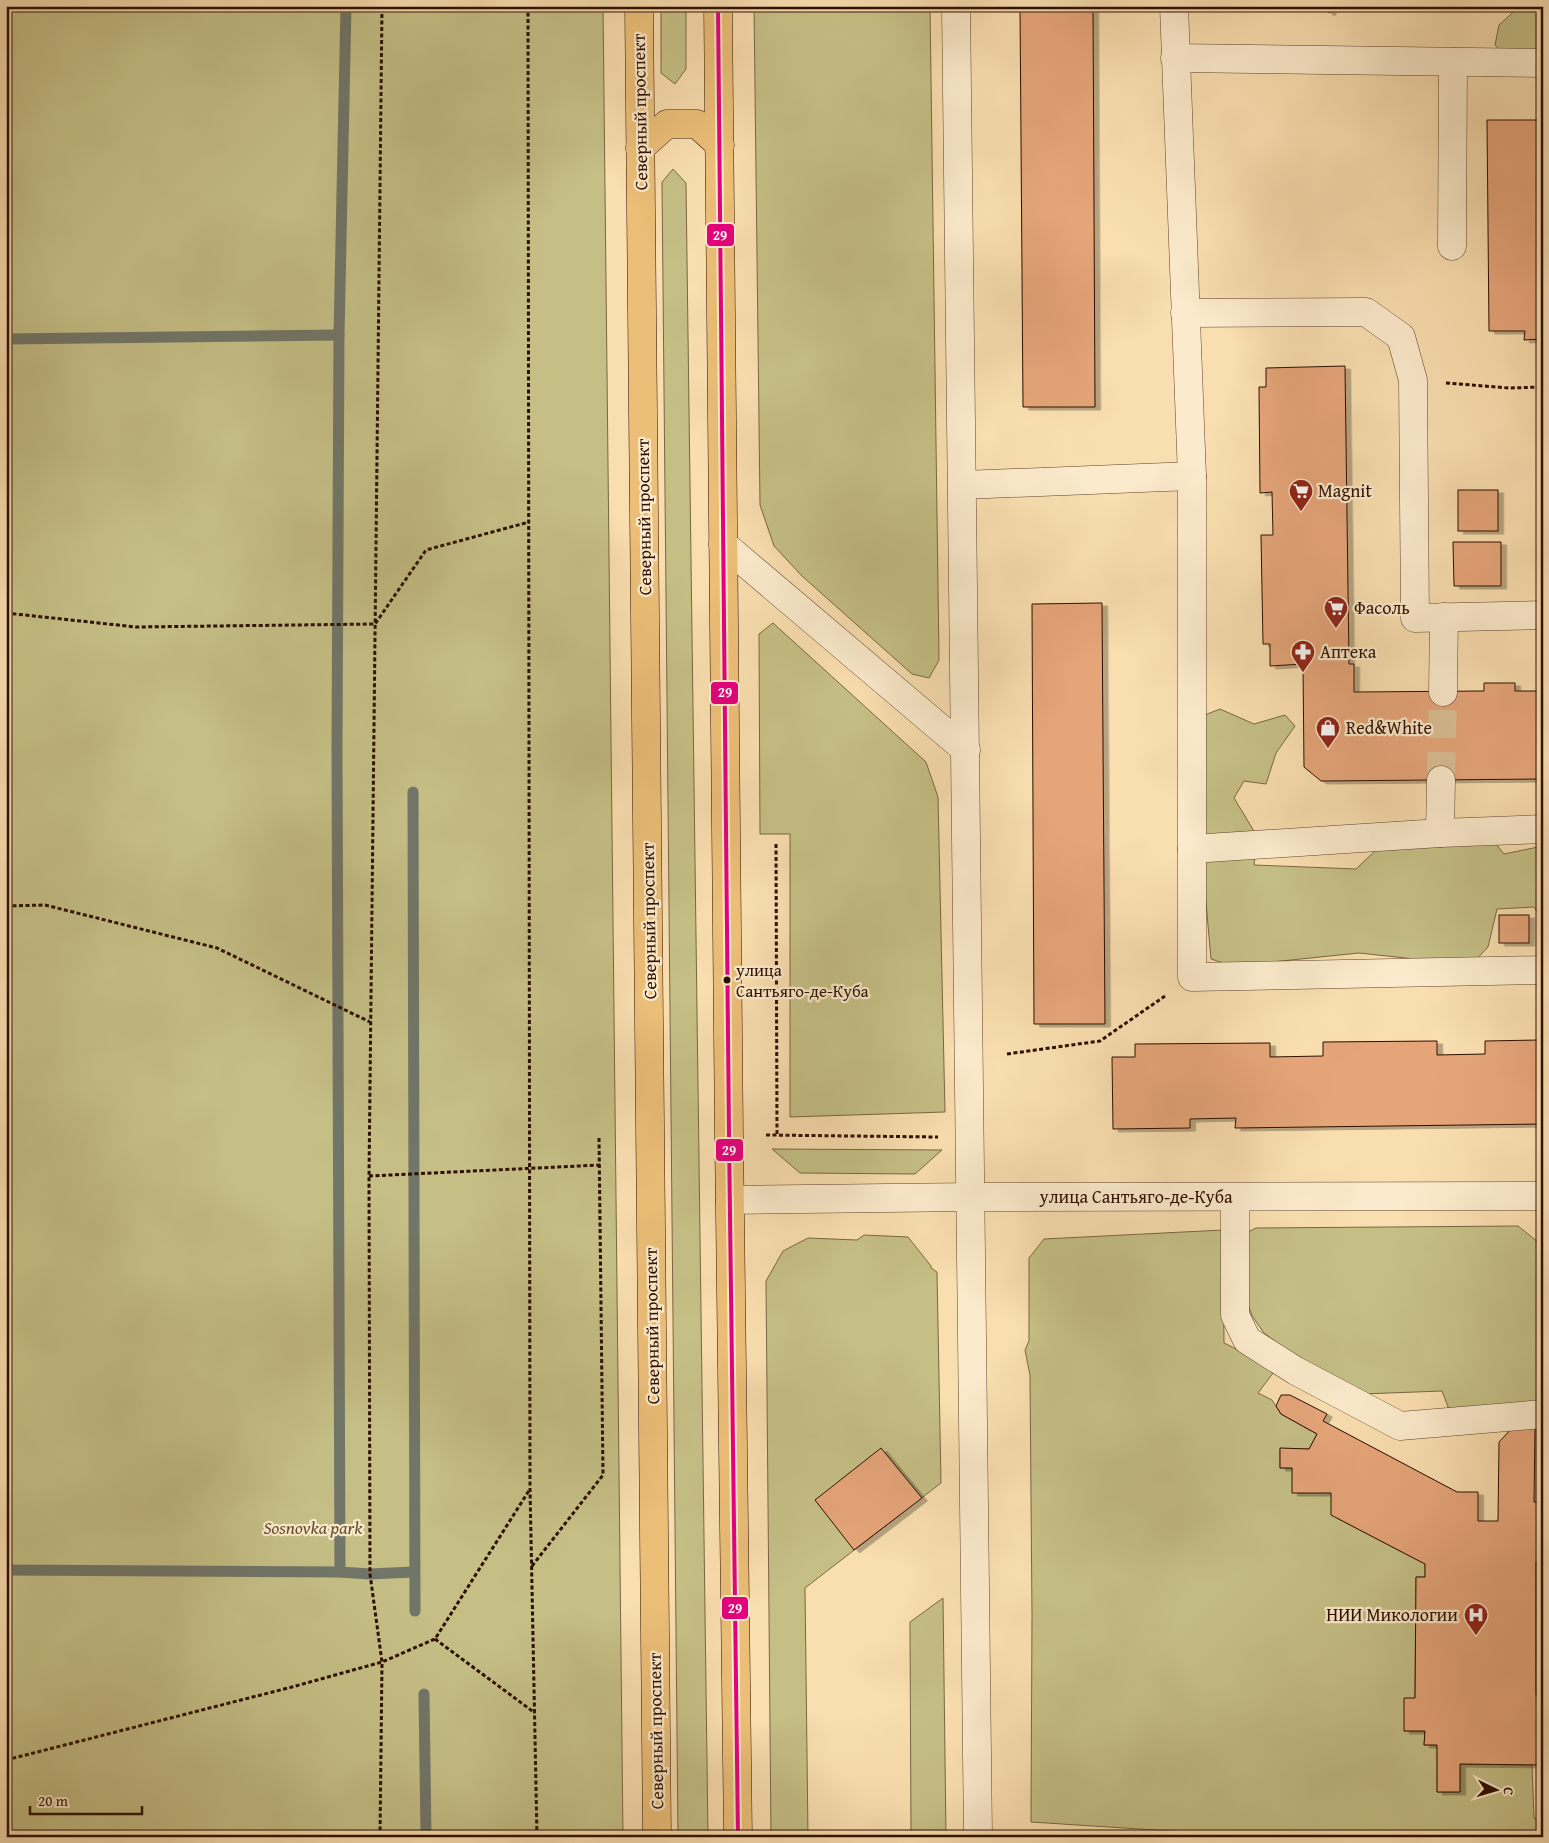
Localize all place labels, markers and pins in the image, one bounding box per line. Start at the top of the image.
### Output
place label: Magnit [1318,477,1372,504]
supermarket icon: Magnit [1288,478,1314,512]
place label: Фасоль [1354,594,1410,621]
supermarket icon: Фасоль [1323,595,1349,629]
place label: Аптека [1320,638,1377,665]
pharmacy icon: Аптека [1290,639,1316,673]
place label: Red&White [1346,714,1432,741]
shop icon: Red&White [1315,715,1341,749]
place label: улица Сантьяго-де-Куба [735,957,869,1003]
marker: улица Сантьяго-де-Куба [722,975,732,985]
place label: НИИ Микологии [1326,1601,1458,1628]
hospital icon: НИИ Микологии [1463,1602,1489,1636]

